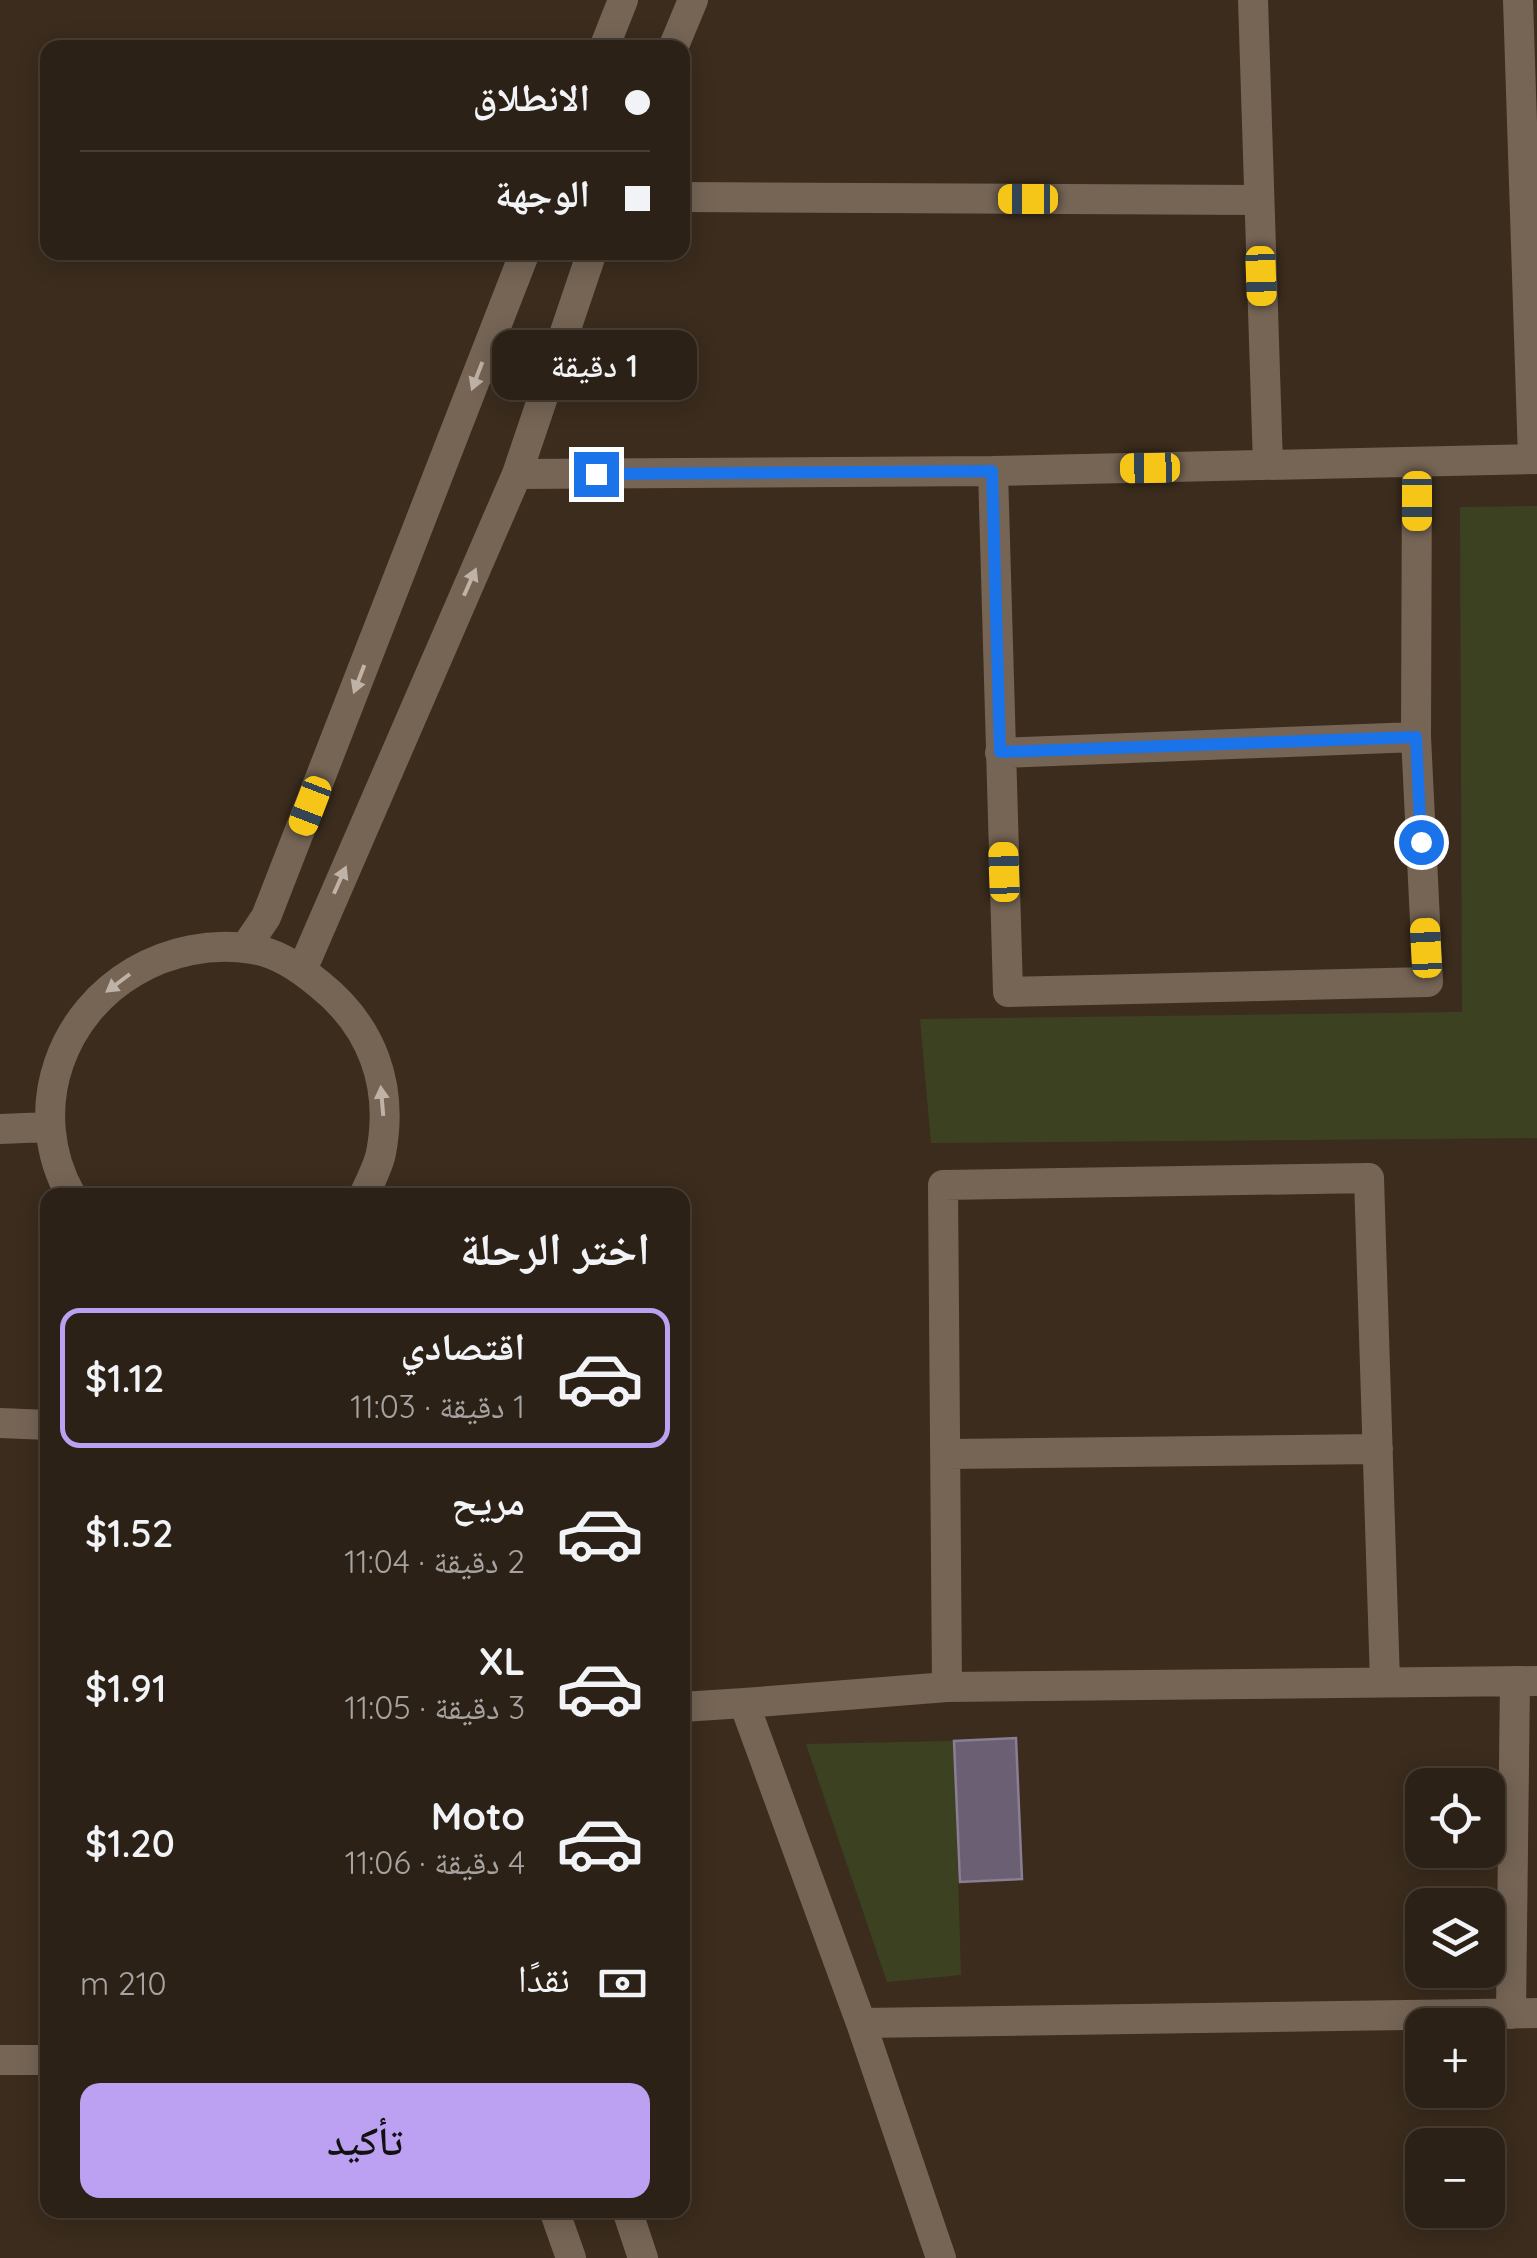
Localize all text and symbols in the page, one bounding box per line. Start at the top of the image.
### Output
text: الانطلاق [472,73,590,121]
text: الوجهة [495,169,590,217]
car [998,184,1058,214]
car [1245,245,1277,307]
callout: 1 دقيقة [494,329,698,399]
text: 1 دقيقة [551,345,638,385]
one-way arrow [468,361,484,391]
route end [574,452,619,497]
car [1120,452,1180,484]
car [1402,471,1432,531]
one-way arrow [462,567,478,597]
one-way arrow [351,664,366,694]
car [285,773,335,839]
route start [1399,820,1444,865]
car [988,841,1020,903]
one-way arrow [332,865,348,895]
car [1409,917,1443,979]
one-way arrow [105,972,131,992]
one-way arrow [374,1085,390,1116]
text: اختر الرحلة [460,1220,650,1276]
text: اقتصادي [401,1322,525,1370]
icon: car [555,1333,645,1423]
text: $1.12 [85,1354,165,1402]
text: 1 دقيقة · 11:03 [350,1386,525,1426]
text: مريح [451,1477,525,1525]
icon: car [555,1488,645,1578]
text: $1.52 [85,1509,173,1557]
text: 2 دقيقة · 11:04 [344,1541,525,1581]
text: XL [479,1637,525,1685]
icon: car [555,1643,645,1733]
text: $1.91 [85,1664,167,1712]
text: 3 دقيقة · 11:05 [345,1687,525,1727]
map controls [1405,1768,1505,2228]
button: locate [1405,1768,1505,1868]
text: Moto [431,1792,525,1840]
icon: car [555,1798,645,1888]
text: $1.20 [85,1819,175,1867]
text: 4 دقيقة · 11:06 [345,1842,525,1882]
button: layers [1405,1888,1505,1988]
text: نقدًا [518,1954,570,2002]
icon: cash [595,1956,650,2011]
text: 210 m [80,1963,167,2003]
button: + [1405,2008,1505,2108]
button: تأكيد [80,2083,650,2198]
button: − [1405,2128,1505,2228]

